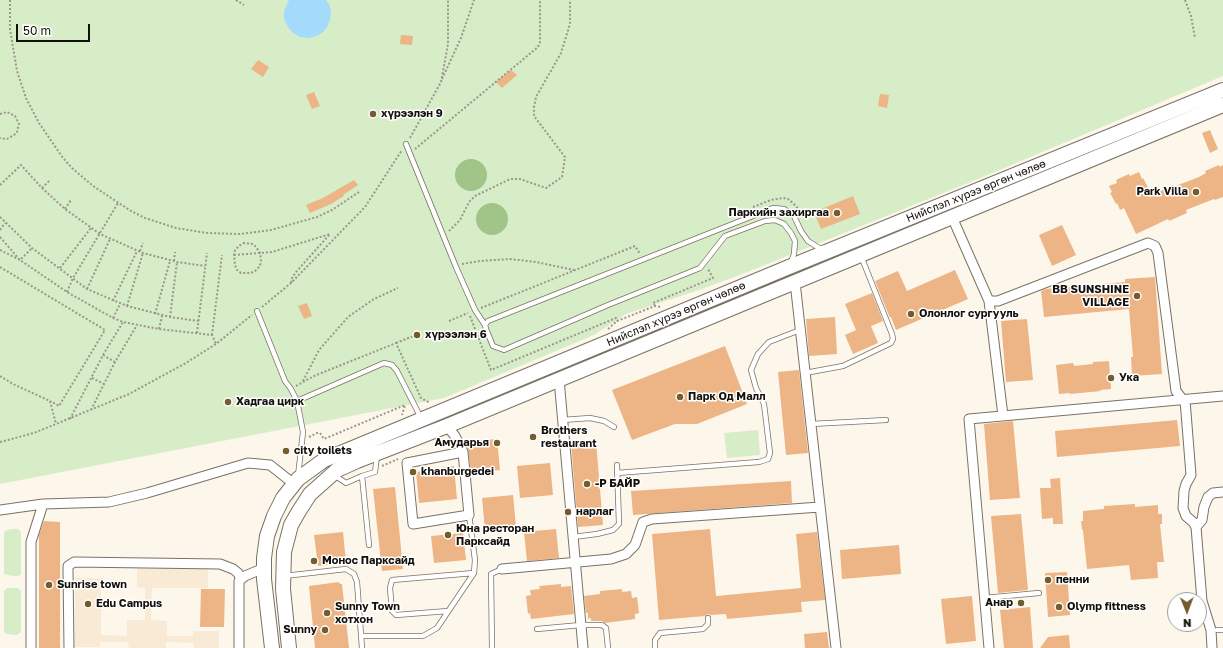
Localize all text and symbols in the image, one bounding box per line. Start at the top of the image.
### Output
scale bar [18,16,92,42]
text: 50 m [23,23,51,38]
place label: хүрээлэн 9 [381,107,443,121]
marker: хүрээлэн 9 [368,109,378,119]
street label: Нийслэл хүрээ өргөн чөлөө [904,157,1048,225]
place label: Park Villa [1136,185,1188,199]
marker: Park Villa [1191,187,1201,197]
place label: Паркийн захиргаа [728,206,829,220]
marker: Паркийн захиргаа [832,208,842,218]
street label: Нийслэл хүрээ өргөн чөлөө [605,279,747,349]
place label: BB SUNSHINE VILLAGE [1052,283,1129,309]
marker: BB SUNSHINE VILLAGE [1132,291,1142,301]
place label: Олонлог сургууль [919,307,1019,321]
marker: Олонлог сургууль [906,309,916,319]
place label: хүрээлэн 6 [425,328,487,342]
marker: хүрээлэн 6 [412,330,422,340]
place label: Ука [1119,371,1139,385]
marker: Ука [1106,373,1116,383]
place label: Парк Од Малл [688,390,766,404]
marker: Парк Од Малл [675,392,685,402]
place label: Хадгаа цирк [236,395,304,409]
marker: Хадгаа цирк [223,397,233,407]
place label: Brothers restaurant [541,424,597,450]
marker: Brothers restaurant [528,432,538,442]
place label: Амударья [434,436,489,450]
marker: Амударья [492,438,502,448]
place label: city toilets [294,444,352,458]
marker: city toilets [281,446,291,456]
place label: khanburgedei [421,465,494,479]
marker: khanburgedei [408,467,418,477]
place label: -Р БАЙР [595,477,640,491]
marker: -Р БАЙР [582,479,592,489]
place label: нарлаг [576,505,614,519]
marker: нарлаг [563,507,573,517]
place label: Юна ресторан Парксайд [456,522,534,548]
marker: Юна ресторан Парксайд [443,530,453,540]
place label: Монос Парксайд [322,554,415,568]
marker: Монос Парксайд [309,556,319,566]
place label: пенни [1056,573,1089,587]
marker: пенни [1043,575,1053,585]
place label: Sunrise town [57,578,127,592]
marker: Sunrise town [44,580,54,590]
north arrow [1167,592,1207,632]
place label: Анар [985,596,1013,610]
place label: Edu Campus [96,597,162,611]
marker: Анар [1016,598,1026,608]
marker: Edu Campus [83,599,93,609]
place label: Sunny Town хотхон [335,600,400,626]
place label: Olymp fittness [1067,600,1146,614]
marker: Olymp fittness [1054,602,1064,612]
marker: Sunny Town хотхон [322,608,332,618]
text: N [1183,617,1192,630]
place label: Sunny [283,623,317,637]
marker: Sunny [320,625,330,635]

